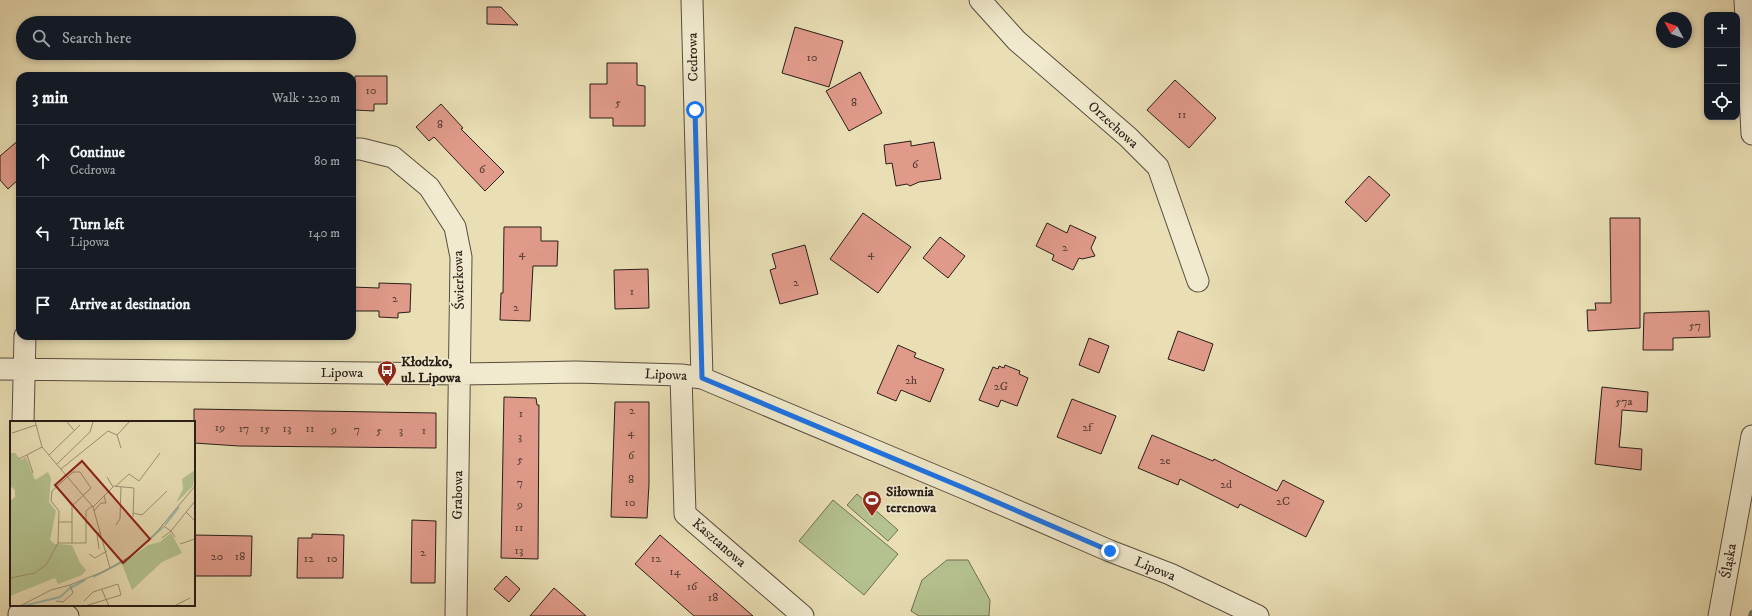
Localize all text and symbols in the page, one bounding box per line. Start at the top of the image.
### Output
north arrow [1656,12,1692,48]
map controls [1704,12,1740,120]
button: + [1704,12,1740,48]
search box [16,16,356,60]
icon: search [30,27,52,49]
text: Search here [62,29,131,48]
street label: Cedrowa [684,32,702,82]
button: − [1704,48,1740,84]
house number: 10 [807,50,817,65]
house number: 10 [366,83,376,98]
button: locate [1704,84,1740,120]
text: 3 min [32,87,68,109]
text: Walk · 220 m [272,90,340,106]
house number: 5 [615,95,621,110]
house number: 8 [851,95,857,110]
street label: Orzechowa [1084,98,1142,152]
route start [686,101,704,119]
house number: 11 [1178,107,1186,122]
house number: 8 [437,117,443,132]
text: Continue [70,143,125,162]
icon: ahead [32,150,54,172]
text: 80 m [314,153,340,169]
house number: 6 [912,157,919,172]
text: Cedrowa [70,162,116,178]
house number: 6 [479,162,486,177]
text: Turn left [70,215,124,234]
icon: left [32,222,54,244]
text: 140 m [308,225,340,241]
text: Lipowa [70,234,109,250]
house number: 2 [1062,240,1068,255]
house number: 4 [519,246,527,261]
house number: 4 [868,246,876,261]
street label: Świerkowa [449,250,469,310]
house number: 2 [793,275,799,290]
house number: 1 [630,284,634,299]
house number: 2 [392,291,398,306]
icon: arrive [32,294,54,316]
text: Arrive at destination [70,295,190,314]
house number: 2 [513,300,519,315]
house number: 57 [1689,318,1701,333]
place label: Kłodzko, ul. Lipowa [401,353,462,387]
bus stop icon: Kłodzko, ul. Lipowa [376,359,398,387]
street label: Lipowa [321,364,363,382]
street label: Lipowa [644,365,688,385]
house number: 2h [905,373,918,388]
house number: 2G [994,379,1009,394]
house number: 57a [1615,394,1634,409]
house number: 2 [629,403,635,418]
house number: 1 [519,406,523,421]
house number: 19 [215,420,225,435]
house number: 2f [1082,420,1094,435]
inset map [10,421,195,606]
house number: 17 [239,421,249,436]
house number: 15 [260,421,270,436]
house number: 13 [283,421,291,436]
house number: 11 [306,421,314,436]
house number: 9 [330,422,337,437]
house number: 7 [354,422,360,437]
house number: 5 [376,423,382,438]
house number: 3 [399,423,403,438]
house number: 1 [422,423,426,438]
house number: 4 [628,425,636,440]
house number: 3 [518,429,522,444]
house number: 6 [628,448,635,463]
house number: 5 [517,452,523,467]
house number: 2e [1160,453,1170,468]
street label: Grabowa [449,470,467,520]
house number: 8 [628,472,634,487]
house number: 7 [517,475,523,490]
house number: 2d [1220,477,1232,492]
place label: Siłownia terenowa [886,483,937,517]
sports icon: Siłownia terenowa [861,489,883,517]
house number: 2C [1276,494,1290,509]
house number: 10 [625,495,635,510]
house number: 9 [516,497,523,512]
street label: Kasztanowa [688,515,750,571]
house number: 11 [515,520,523,535]
route end [1101,542,1119,560]
street label: Śląska [1717,542,1741,580]
house number: 13 [515,543,523,558]
house number: 2 [420,545,426,560]
house number: 20 [211,549,223,564]
house number: 18 [235,549,245,564]
house number: 12 [304,551,314,566]
house number: 10 [327,551,337,566]
house number: 12 [651,551,661,566]
street label: Lipowa [1132,553,1178,585]
house number: 14 [669,564,682,579]
house number: 16 [687,579,698,594]
house number: 18 [708,590,718,605]

